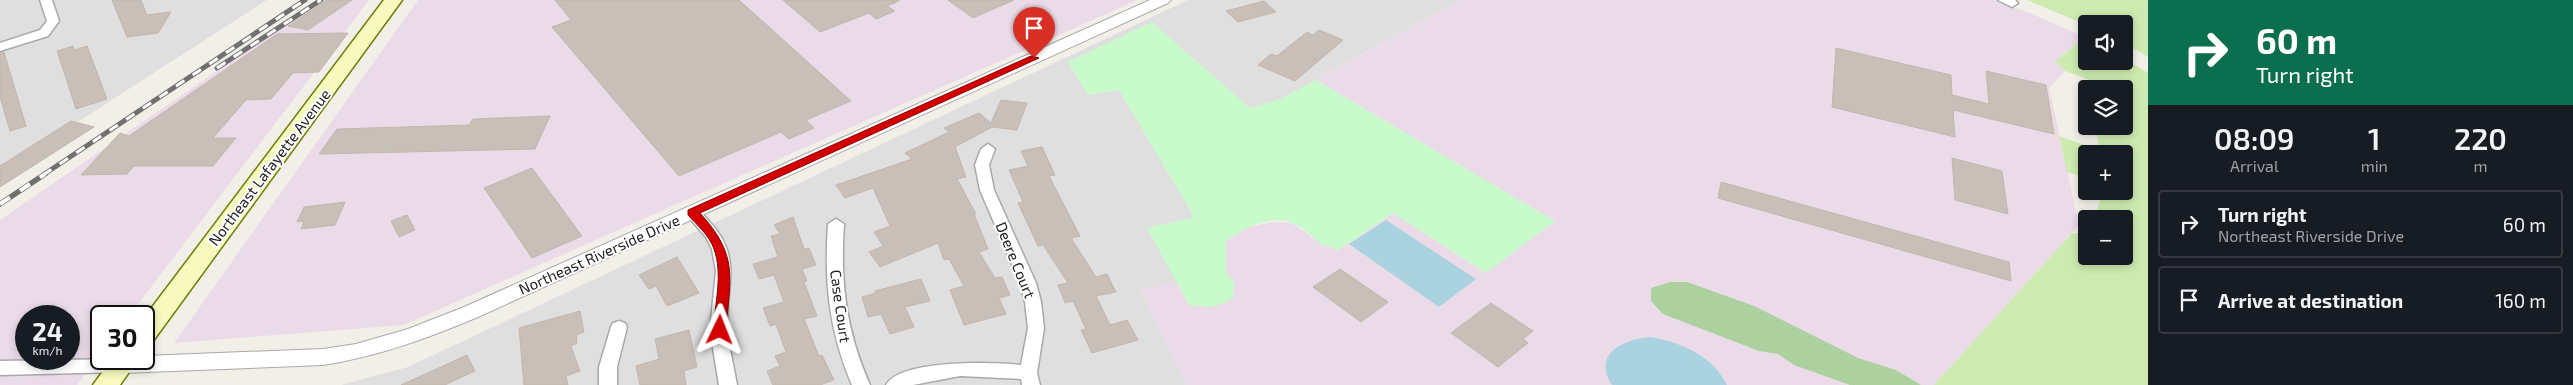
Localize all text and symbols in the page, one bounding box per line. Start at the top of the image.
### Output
pin [1013,7,1055,58]
icon: arrive [1020,14,1048,42]
map controls [2078,15,2133,265]
button: sound [2078,15,2133,70]
text: 60 m [2256,19,2337,61]
icon: right [2173,20,2238,85]
text: Turn right [2256,61,2354,87]
button: layers [2078,80,2133,135]
street label: Northeast Lafayette Avenue [204,85,334,249]
text: 08:09 [2214,120,2295,156]
text: 1 [2368,120,2381,156]
text: 220 [2454,120,2507,156]
button: + [2078,145,2133,200]
text: Arrival [2230,156,2279,175]
text: min [2361,156,2388,175]
text: m [2473,156,2487,175]
text: Turn right [2218,203,2306,226]
street label: Northeast Riverside Drive [516,210,682,298]
button: − [2078,210,2133,265]
icon: right [2175,210,2203,238]
text: 60 m [2503,213,2546,236]
street label: Deere Court [993,219,1040,301]
text: Northeast Riverside Drive [2218,226,2404,245]
street label: Case Court [827,269,855,344]
icon: arrive [2175,286,2203,314]
text: Arrive at destination [2218,289,2403,312]
text: 160 m [2495,289,2546,312]
position arrow [693,303,745,355]
speed limit sign: 30 [90,305,155,370]
text: 24 [32,316,63,346]
text: km/h [33,343,62,357]

